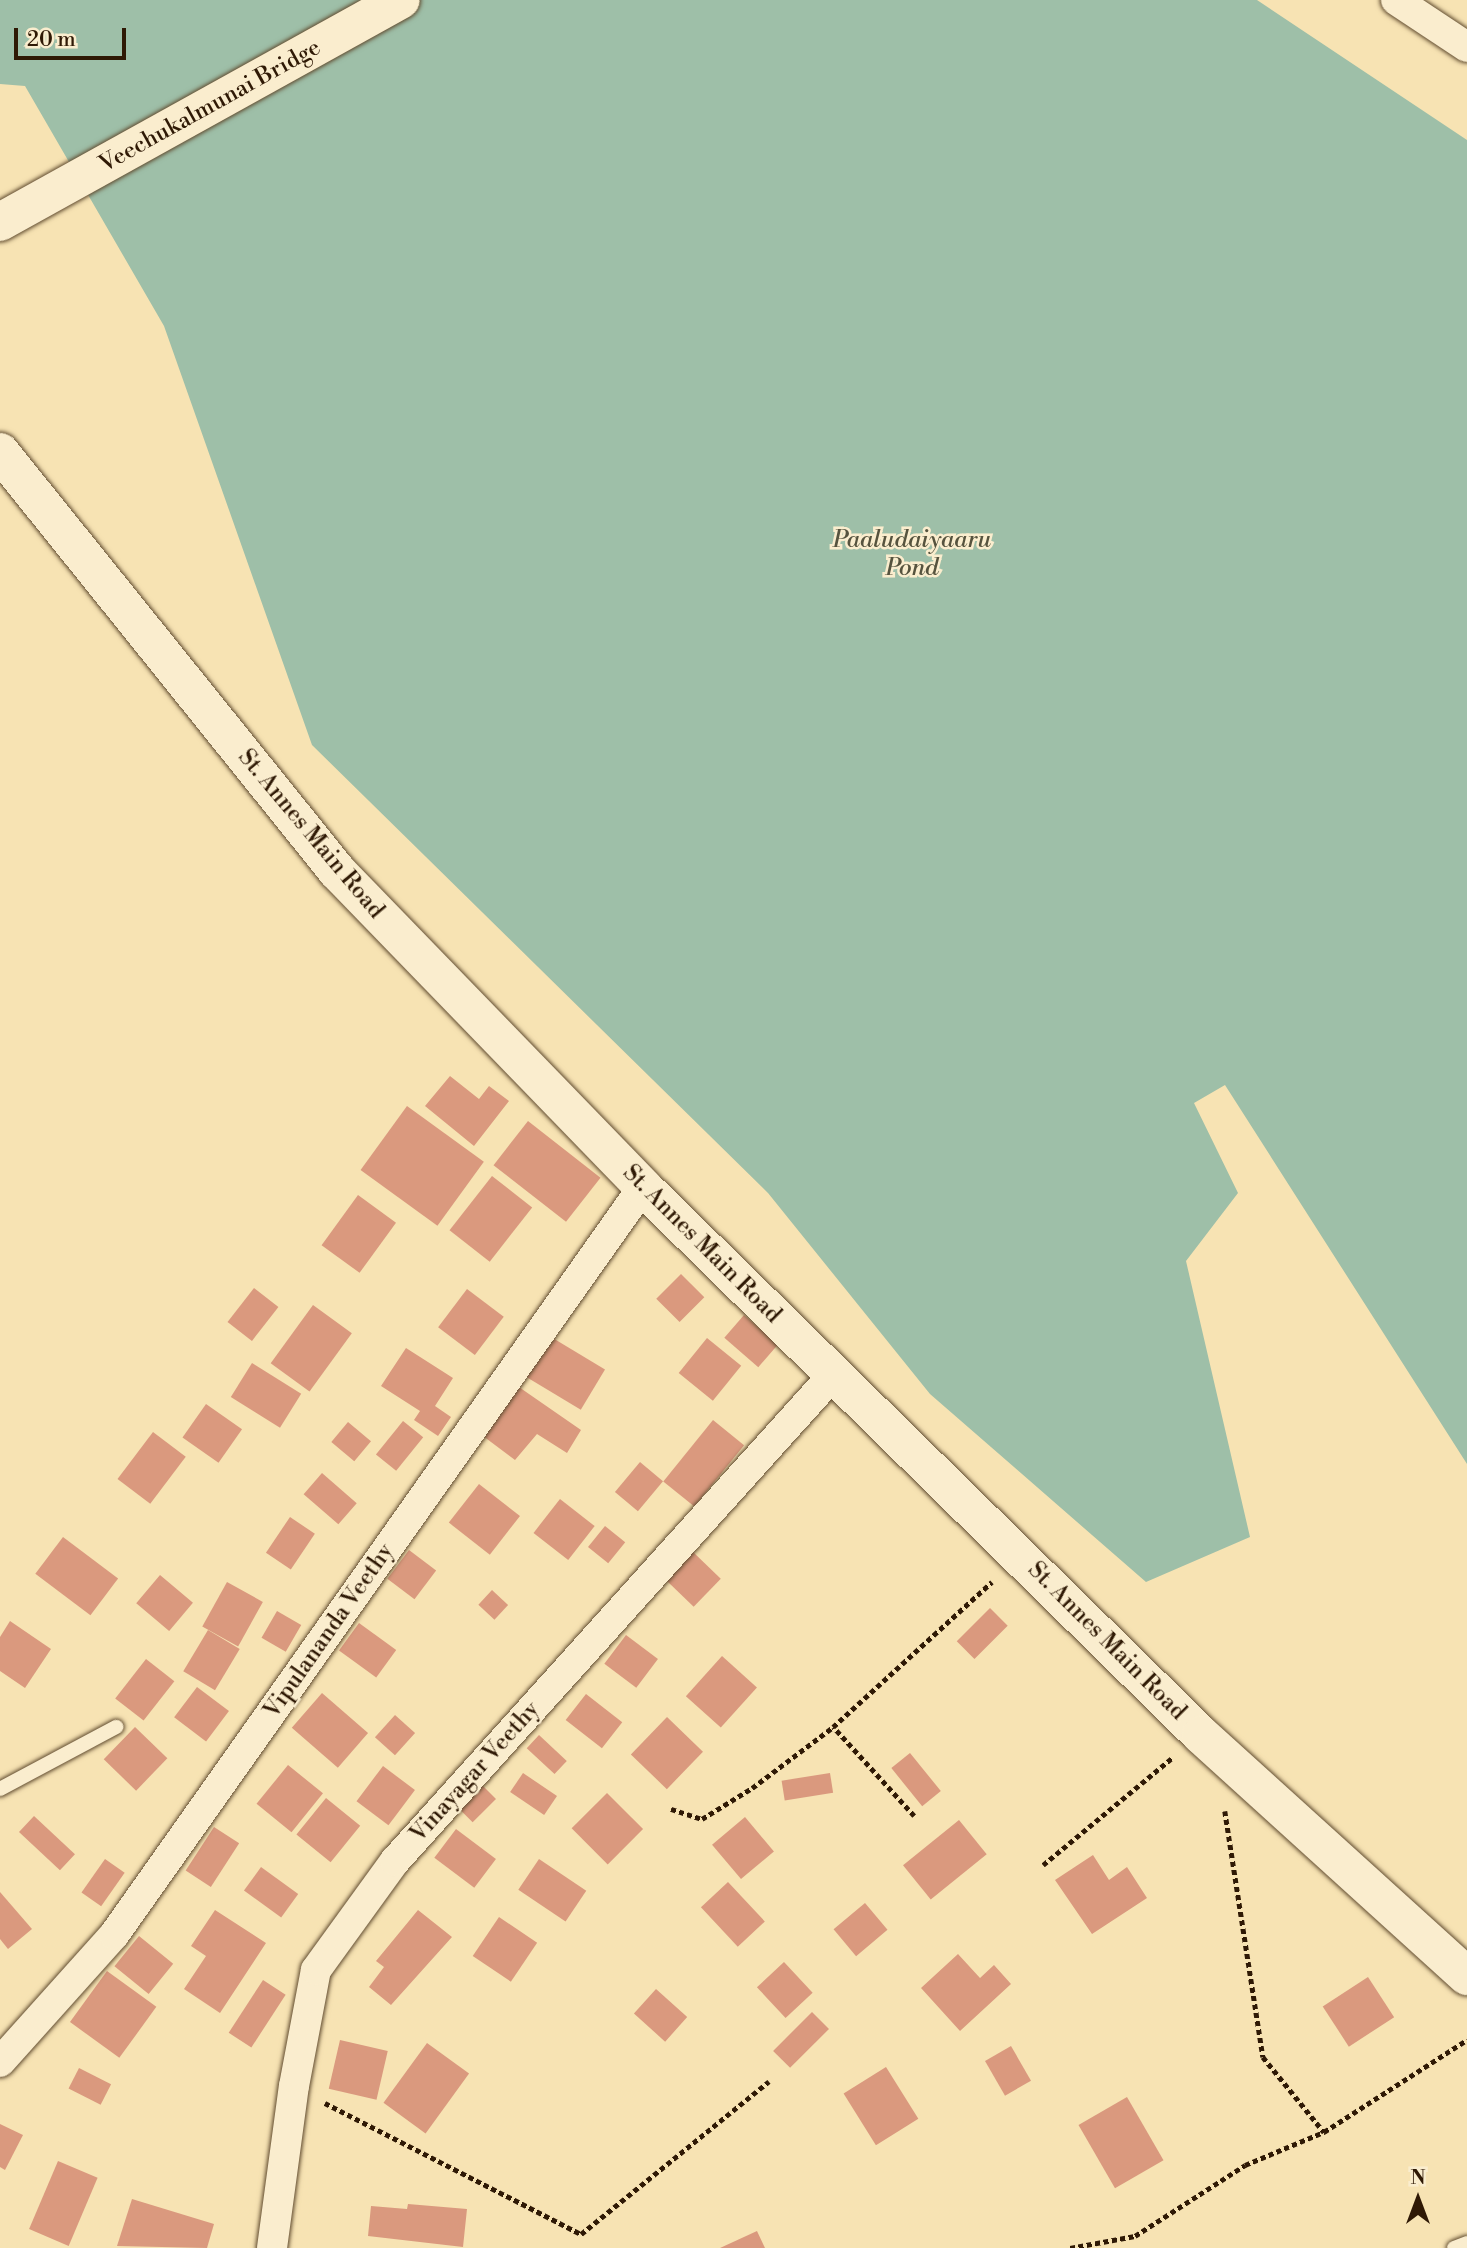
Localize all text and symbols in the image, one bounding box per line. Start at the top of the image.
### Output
scale bar [18,14,130,58]
text: 20 m [27,27,76,53]
street label: Veechukalmunai Bridge [95,34,325,178]
water label: Paaludaiyaaru Pond [833,527,991,583]
street label: St. Annes Main Road [232,744,390,924]
street label: St. Annes Main Road [617,1159,787,1329]
street label: Vipulananda Veethy [258,1538,400,1724]
street label: St. Annes Main Road [1022,1556,1192,1726]
street label: Vinayagar Veethy [405,1696,545,1848]
north arrow [1383,2164,1453,2234]
text: N [1410,2166,1426,2190]

